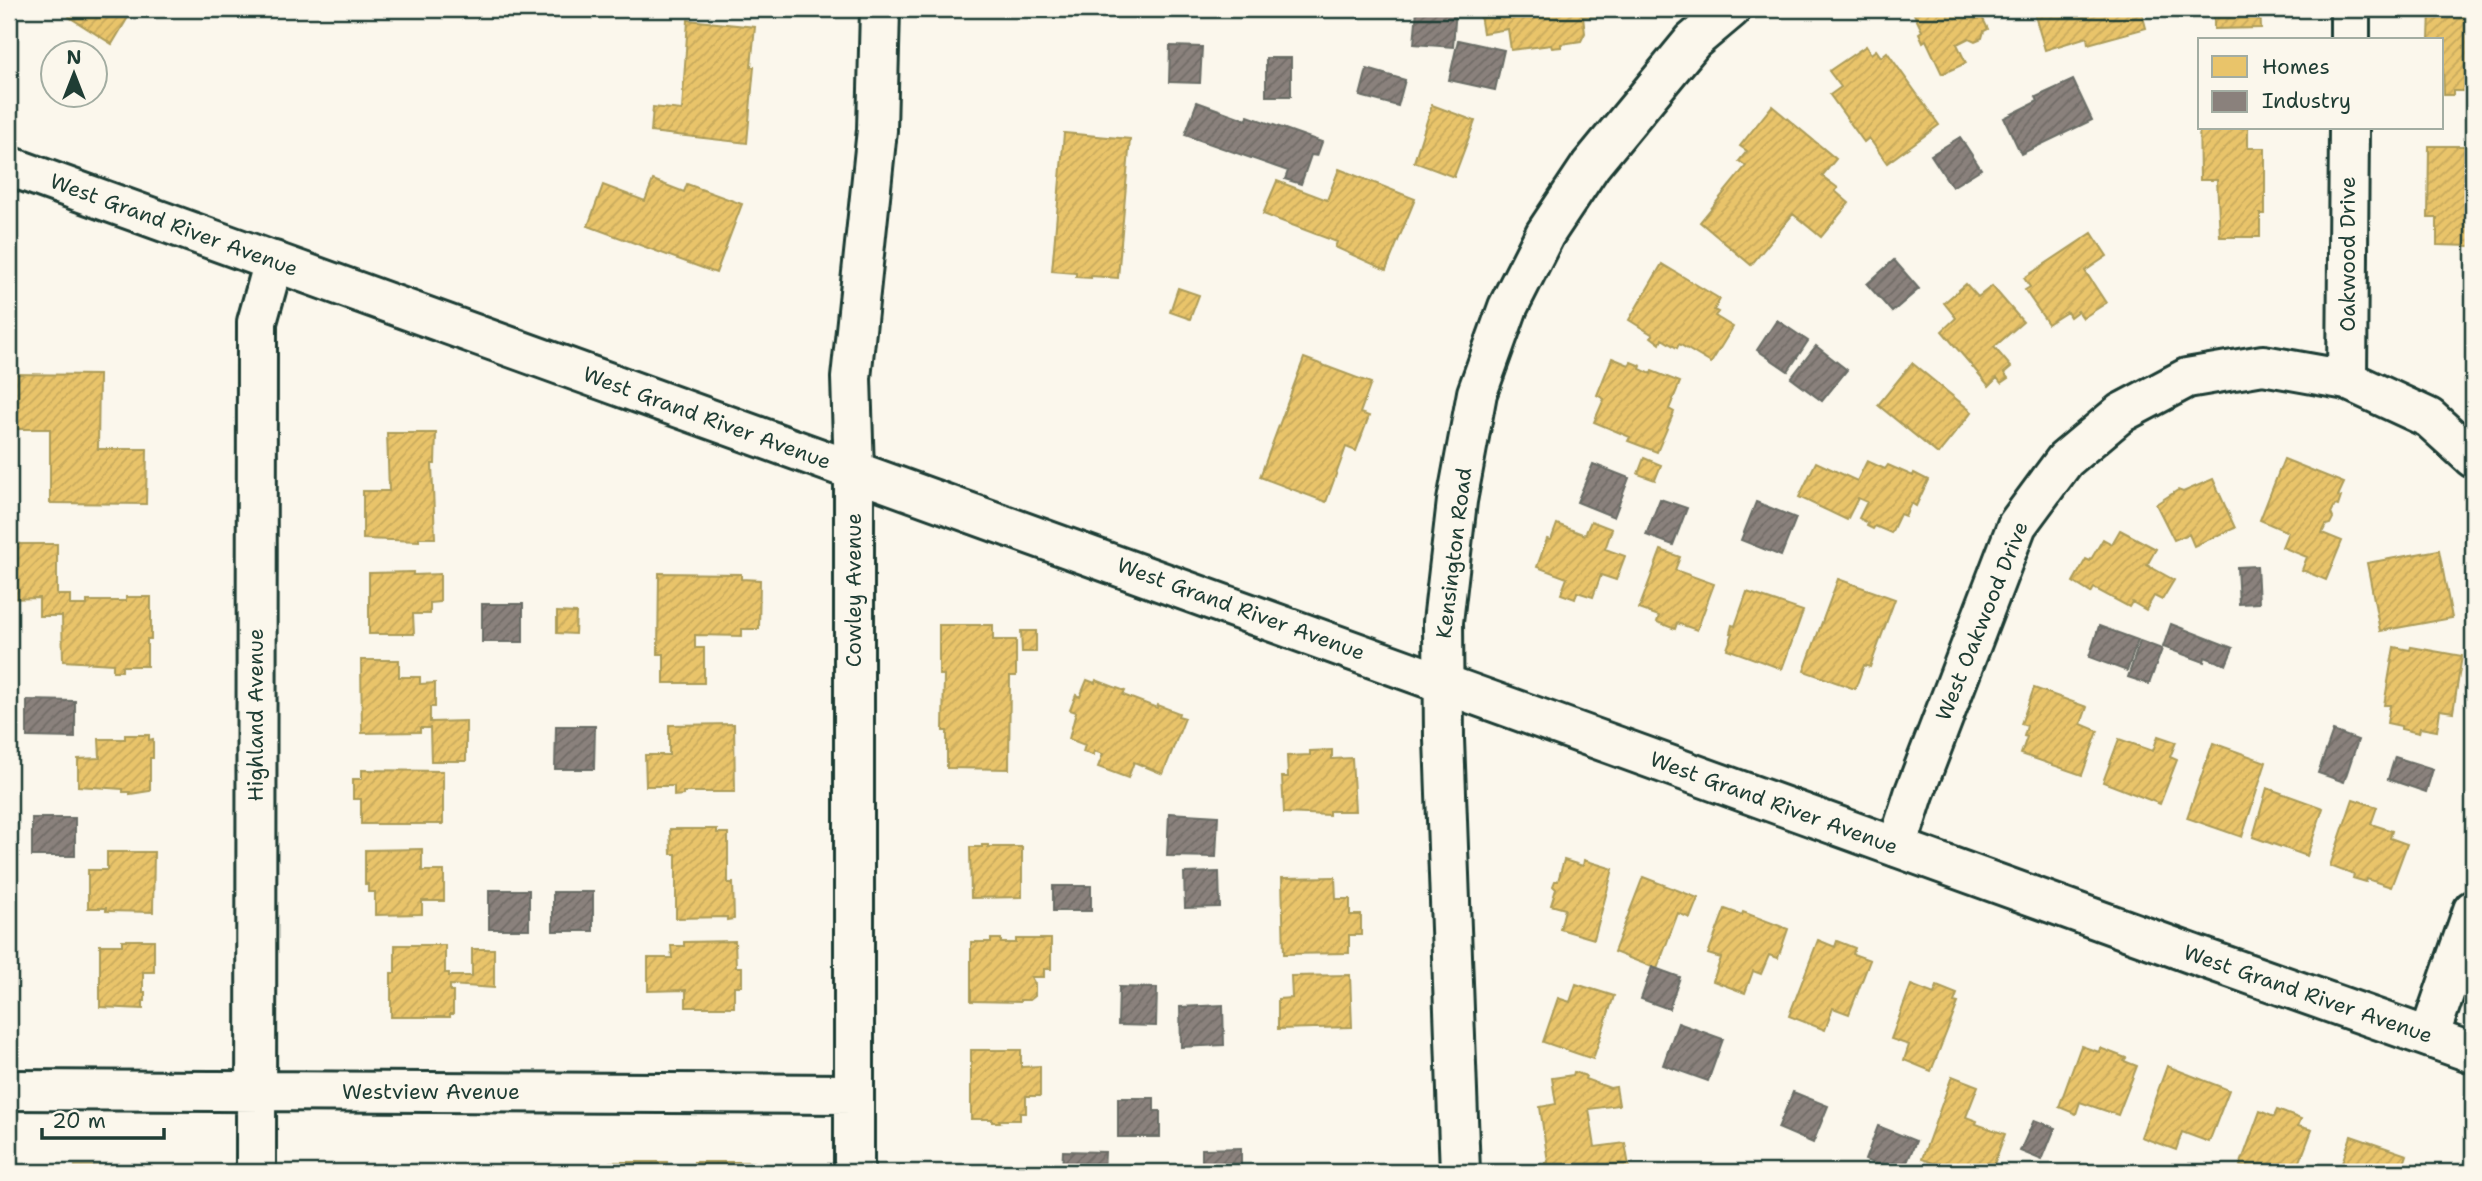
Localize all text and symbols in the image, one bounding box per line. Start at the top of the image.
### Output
north arrow [38,38,108,108]
legend [2198,38,2444,130]
text: N [66,45,82,70]
text: Homes [2262,53,2330,81]
text: Industry [2262,87,2351,115]
street label: West Grand River Avenue [46,167,302,283]
street label: Oakwood Drive [2334,176,2362,332]
street label: West Grand River Avenue [579,360,835,476]
street label: Kensington Road [1430,466,1478,640]
street label: Cowley Avenue [840,513,868,667]
street label: West Oakwood Drive [1929,517,2035,725]
street label: West Grand River Avenue [1113,551,1369,667]
street label: Highland Avenue [242,628,270,802]
street label: West Grand River Avenue [1646,745,1902,861]
street label: West Grand River Avenue [2180,938,2436,1050]
street label: Westview Avenue [342,1078,520,1106]
scale bar [42,1097,164,1141]
text: 20 m [52,1107,106,1135]

